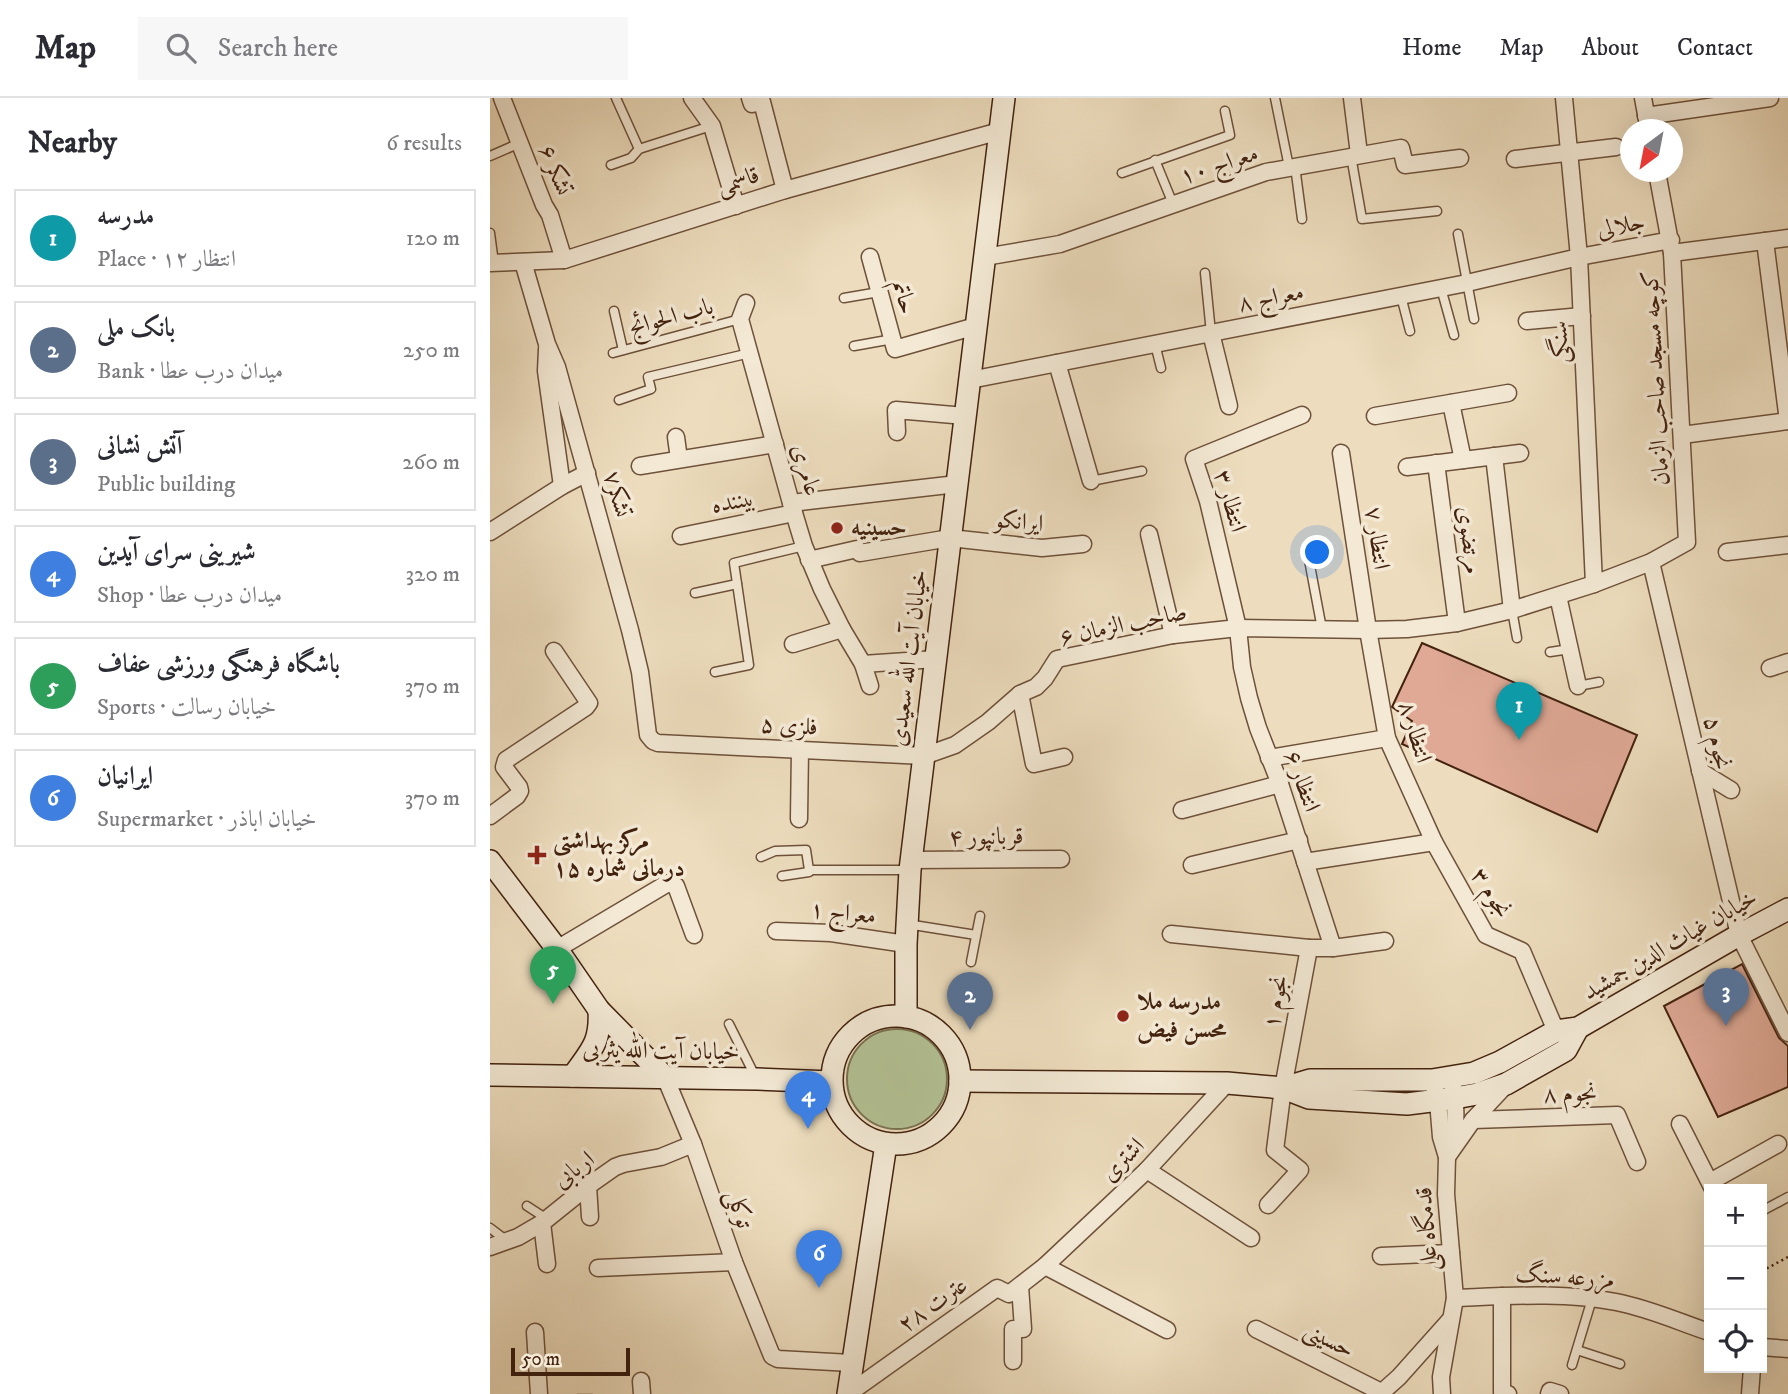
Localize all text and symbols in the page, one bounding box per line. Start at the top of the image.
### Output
search box [138,17,628,80]
text: Map [35,28,96,69]
icon: search [162,29,200,67]
text: Search here [218,32,338,65]
text: Home [1402,33,1461,63]
text: Map [1499,33,1544,63]
text: About [1582,33,1639,63]
text: Contact [1677,33,1753,63]
north arrow [1620,119,1683,182]
text: Nearby [28,125,117,162]
text: 6 results [386,129,462,158]
street label: معراج ۱۰ [1176,138,1264,196]
street label: تشکر ۶ [531,140,579,200]
street label: قاسمی [713,160,764,203]
text: مدرسه [97,200,154,233]
street label: جلالی [1594,207,1648,245]
text: 1 [49,224,57,253]
text: 120 m [406,224,460,253]
text: Place · انتظار ۱۲ [97,245,236,274]
street label: کوچه مسجد صاحب الزمان [1635,270,1678,486]
street label: حاتم [880,277,923,319]
street label: معراج ۸ [1235,277,1308,324]
street label: باب الحوائج [625,291,718,347]
text: بانک ملی [97,312,175,345]
street label: سنگی [1544,320,1576,364]
text: 2 [47,336,59,365]
text: 250 m [403,336,460,365]
text: Bank · میدان درب عطا [97,357,283,386]
text: آتش نشانی [97,430,182,463]
street label: عامری [783,440,828,500]
text: 3 [49,448,57,477]
text: 260 m [402,448,460,477]
street label: انتظار ۳ [1207,466,1253,536]
street label: تشکر۷ [596,467,638,521]
text: Public building [97,470,235,499]
street label: بیننده [709,483,757,521]
street label: مرتضوی [1449,504,1488,576]
street label: ایرانکو [991,505,1045,539]
street label: انتظار ۷ [1358,505,1396,571]
place label: حسینیه [851,513,907,543]
marker: حسینیه [829,520,845,536]
your location [1300,535,1334,569]
text: شیرینی سرای آیدین [97,536,256,569]
text: 4 [46,560,60,589]
text: 320 m [406,560,460,589]
street label: خیابان آیت الله سعیدی [878,567,935,748]
text: Shop · میدان درب عطا [97,581,282,610]
street label: صاحب الزمان ۶ [1057,597,1189,653]
text: باشگاه فرهنگی ورزشی عفاف [97,648,340,681]
text: 5 [47,672,59,701]
text: 370 m [405,672,460,701]
pin: 1 [1496,682,1542,740]
text: Sports · خیابان رسالت [97,693,276,722]
street label: انتظار ۸ [1391,697,1439,767]
street label: فلزی ۵ [759,710,819,742]
street label: نجوم ۵ [1691,713,1738,774]
street label: انتظار ۶ [1277,746,1327,816]
text: ایرانیان [97,760,153,793]
text: 6 [47,784,59,813]
text: 370 m [405,784,460,813]
text: Supermarket · خیابان اباذر [97,805,317,834]
street label: قربانپور ۴ [948,821,1024,853]
place label: مرکز بهداشتی درمانی شماره ۱۵ [553,826,685,884]
marker: مرکز بهداشتی درمانی شماره ۱۵ [527,845,547,865]
street label: نجوم ۳ [1460,862,1518,926]
street label: خیابان غیاث الدین جمشید [1577,883,1763,1007]
street label: معراج ۱ [808,895,878,936]
pin: 5 [530,946,576,1004]
pin: 3 [1703,968,1749,1026]
pin: 2 [947,972,993,1030]
street label: نجوم ۱ [1257,973,1300,1032]
place label: مدرسه ملا محسن فیض [1137,987,1227,1045]
marker: مدرسه ملا محسن فیض [1115,1008,1131,1024]
street label: خیابان آیت الله یثربی [582,1030,740,1068]
pin: 4 [785,1071,831,1129]
street label: نجوم ۸ [1543,1078,1598,1115]
street label: اشتری [1095,1132,1151,1188]
street label: اربابی [547,1145,601,1196]
map controls [1704,1184,1767,1373]
button: + [1704,1184,1767,1247]
street label: توکلی [717,1186,760,1233]
street label: قدمگاه علی [1408,1186,1446,1272]
pin: 6 [796,1230,842,1288]
button: − [1704,1247,1767,1310]
street label: مزرعه سنگ [1514,1258,1616,1296]
street label: عترت ۲۸ [892,1270,974,1340]
button: locate [1704,1310,1767,1373]
street label: حسینی [1298,1315,1359,1366]
scale bar [511,1345,630,1377]
text: 50 m [522,1348,560,1371]

